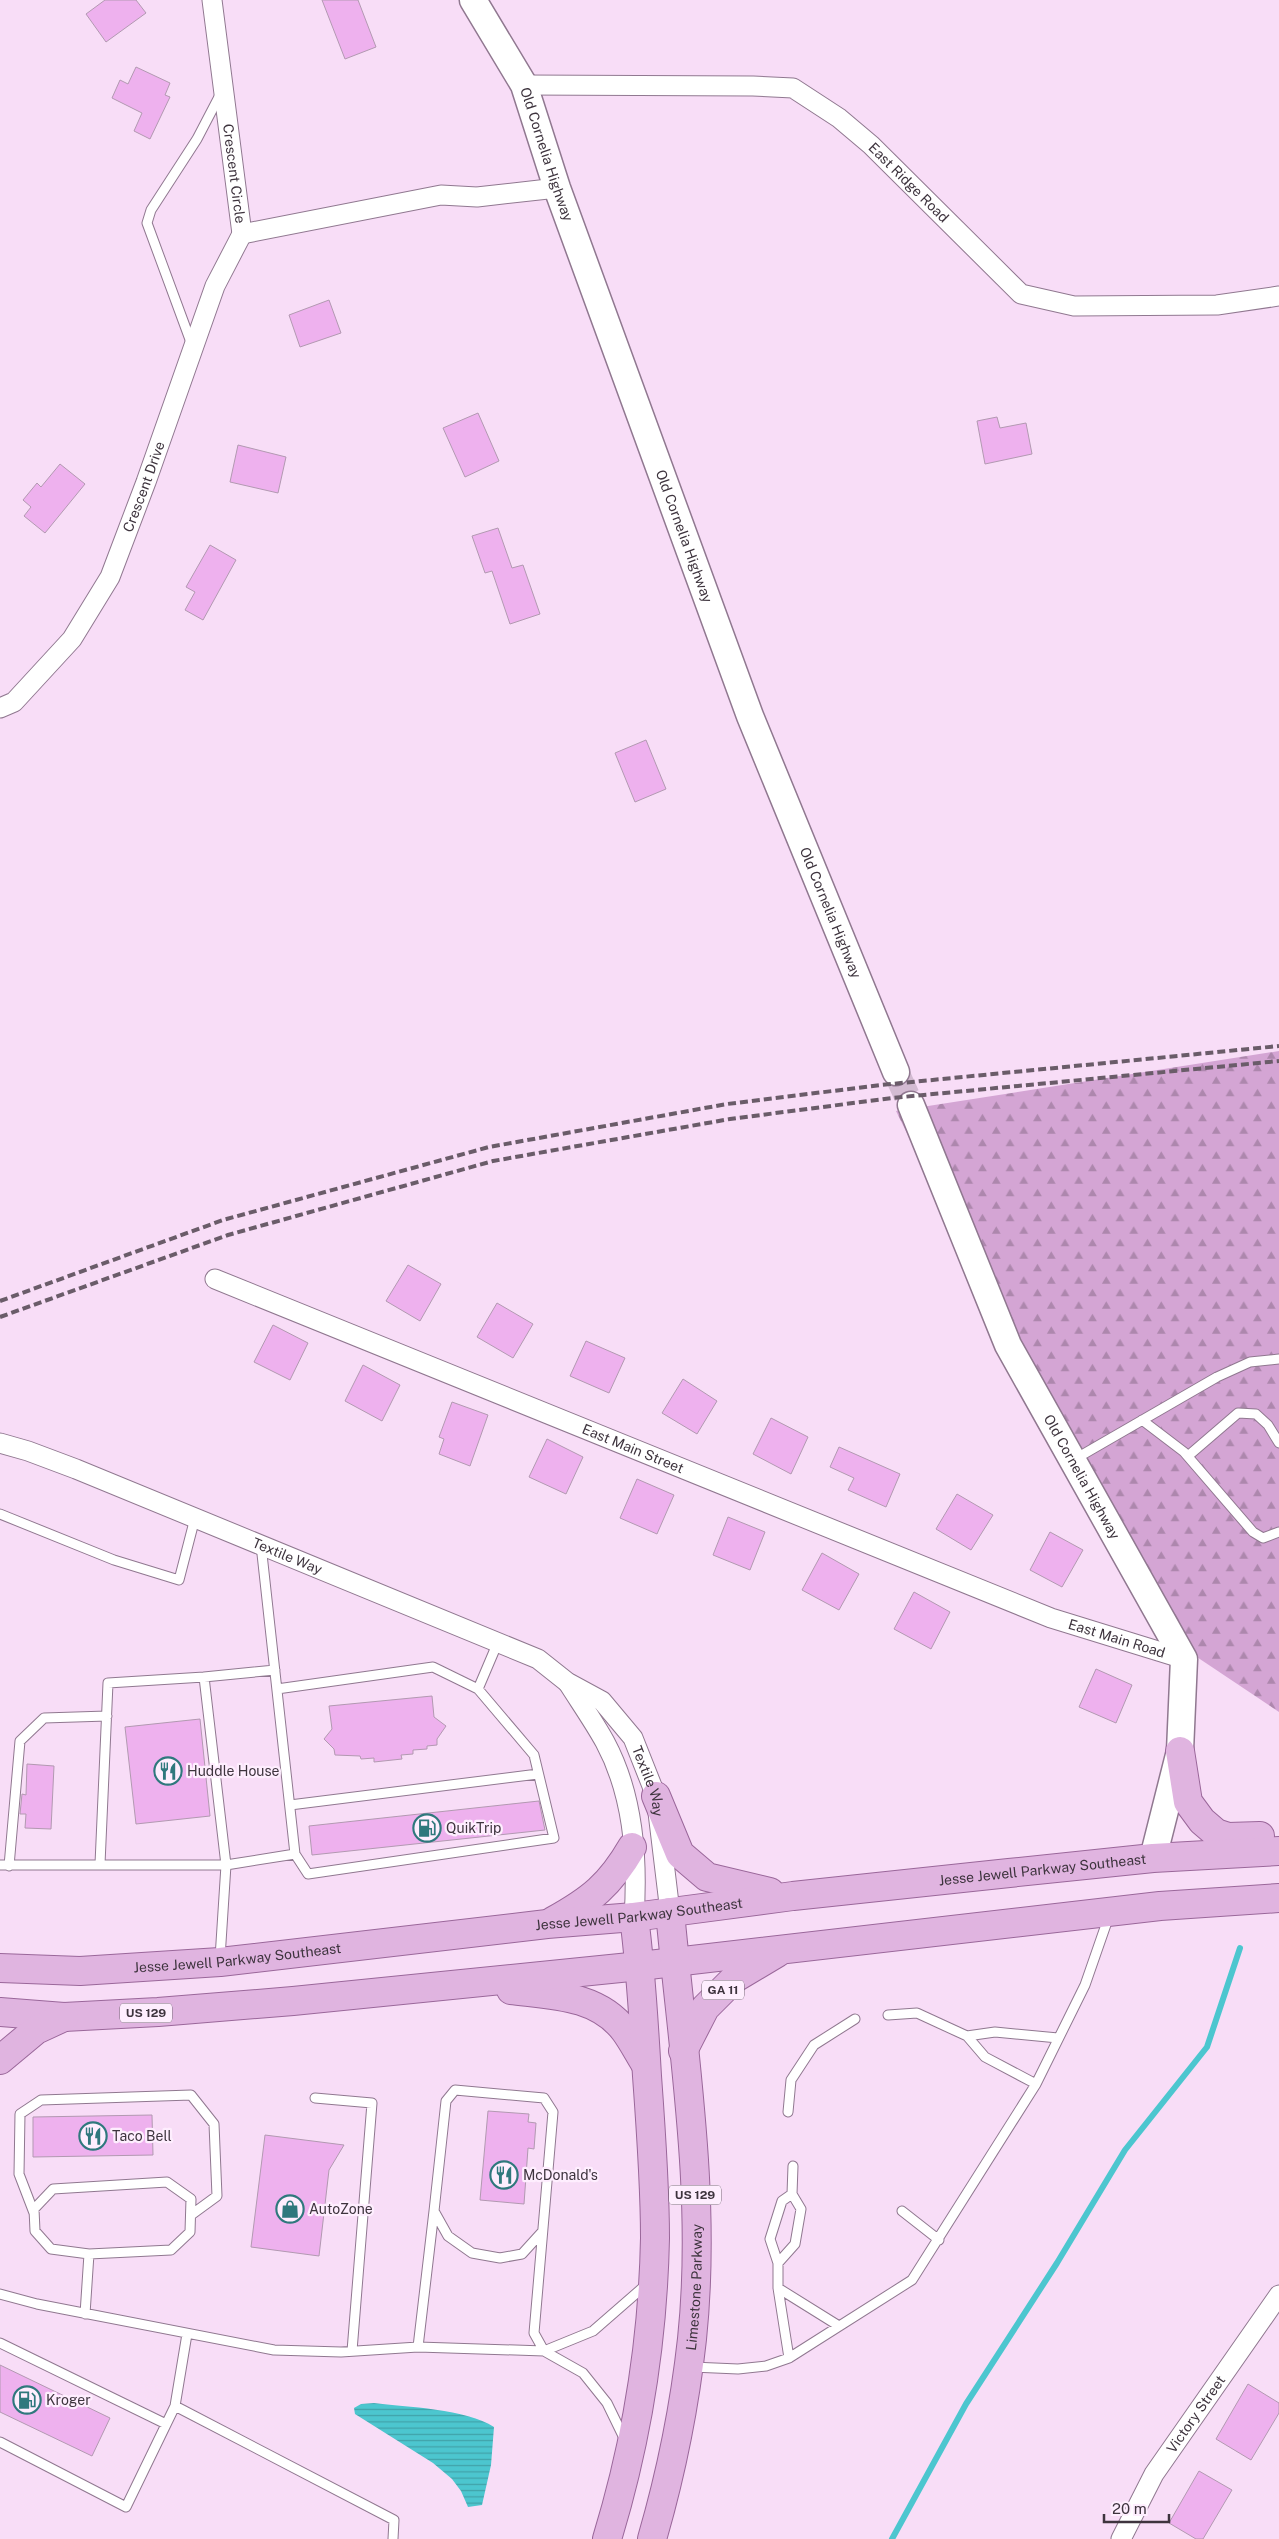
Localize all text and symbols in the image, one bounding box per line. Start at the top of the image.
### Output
street label: Old Cornelia Highway [517,85,577,224]
street label: Crescent Circle [220,123,249,224]
street label: East Ridge Road [865,139,952,226]
street label: Crescent Drive [120,439,168,534]
street label: Old Cornelia Highway [653,468,716,605]
street label: Old Cornelia Highway [797,845,865,981]
street label: Old Cornelia Highway [1041,1412,1123,1542]
street label: East Main Street [580,1421,686,1476]
street label: Textile Way [250,1534,325,1578]
street label: East Main Road [1066,1616,1167,1661]
street label: Textile Way [629,1743,666,1818]
restaurant icon: Huddle House [153,1756,183,1786]
place label: Huddle House [187,1763,280,1779]
fuel station icon: QuikTrip [412,1813,442,1843]
place label: QuikTrip [446,1820,501,1836]
street label: Jesse Jewell Parkway Southeast [938,1851,1147,1888]
street label: Jesse Jewell Parkway Southeast [534,1895,744,1933]
street label: Jesse Jewell Parkway Southeast [133,1940,342,1976]
road number: GA 11 [702,1980,744,2000]
road number: US 129 [120,2004,172,2022]
restaurant icon: Taco Bell [78,2121,108,2151]
place label: Taco Bell [112,2128,172,2144]
restaurant icon: McDonald's [489,2160,519,2190]
place label: McDonald's [523,2167,598,2183]
road number: US 129 [669,2186,721,2204]
shop icon: AutoZone [275,2194,305,2224]
place label: AutoZone [309,2201,373,2217]
street label: Limestone Parkway [683,2223,705,2351]
street label: Victory Street [1163,2372,1228,2456]
fuel station icon: Kroger [12,2385,42,2415]
place label: Kroger [46,2392,91,2408]
scale bar [1104,2492,1169,2524]
text: 20 m [1112,2500,1147,2517]

